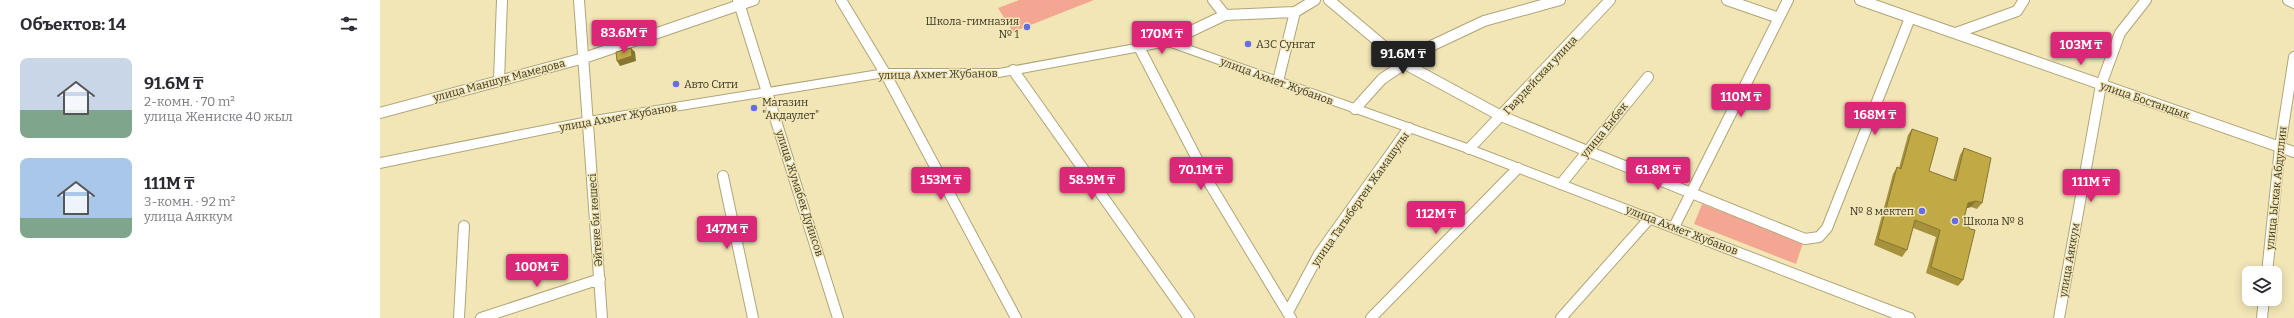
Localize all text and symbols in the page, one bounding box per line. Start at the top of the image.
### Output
icon: filters [338,13,360,35]
text: Объектов: 14 [20,14,126,35]
place label: Школа-гимназия № 1 [925,15,1020,41]
pin: 83.6M ₸ [587,20,661,54]
pin: 170M ₸ [1129,21,1195,55]
marker: Школа-гимназия № 1 [1022,22,1032,32]
text: 83.6M ₸ [601,25,647,40]
text: 170M ₸ [1141,26,1183,41]
pin: 103M ₸ [2048,32,2114,66]
street label: Гвардейская улица [1501,33,1580,117]
text: 103M ₸ [2060,37,2102,52]
place label: АЗС Сунгат [1256,38,1316,51]
marker: АЗС Сунгат [1243,39,1253,49]
pin: 91.6M ₸ [1366,41,1440,75]
text: 91.6M ₸ [1380,46,1426,61]
street label: улица Ахмет Жубанов [1218,55,1335,108]
street label: улица Маншук Мамедова [431,57,567,105]
street label: улица Ахмет Жубанов [877,67,998,82]
text: 91.6M ₸ [144,73,204,94]
icon: home [52,74,100,122]
place label: Авто Сити [684,78,738,91]
marker: Авто Сити [671,79,681,89]
street label: улица Бостандык [2097,79,2192,122]
pin: 110M ₸ [1708,84,1774,118]
text: 110M ₸ [1720,89,1762,104]
text: 2-комн. · 70 m² [144,94,235,109]
place label: Магазин "Акдаулет" [762,96,819,122]
street label: улица Енбек [1577,100,1631,161]
street label: улица Ахмет Жубанов [557,101,678,134]
pin: 168M ₸ [1842,102,1908,136]
marker: Магазин "Акдаулет" [749,103,759,113]
text: 168M ₸ [1854,107,1896,122]
text: улица Жениске 40 жыл [144,109,293,124]
street label: улица Ыскак Абдуллин [2263,126,2289,251]
street label: улица Жумабек Дуйисов [773,127,826,258]
street label: улица Тагыберген Жамашулы [1308,129,1412,270]
pin: 70.1M ₸ [1164,157,1238,191]
pin: 61.8M ₸ [1621,157,1695,191]
text: 70.1M ₸ [1179,162,1223,177]
text: 61.8M ₸ [1635,162,1681,177]
pin: 153M ₸ [908,167,974,201]
pin: 58.9M ₸ [1055,167,1129,201]
pin: 111M ₸ [2058,169,2124,203]
street label: Әйтеке би көшесі [586,172,605,267]
text: 153M ₸ [920,172,962,187]
text: 58.9M ₸ [1069,172,1115,187]
text: 111M ₸ [144,173,195,194]
icon: home [52,174,100,222]
text: 111M ₸ [2072,174,2110,189]
text: 3-комн. · 92 m² [144,194,235,209]
pin: 112M ₸ [1403,201,1469,235]
street label: улица Ахмет Жубанов [1623,203,1740,258]
place label: № 8 мектеп [1850,205,1914,218]
text: 112M ₸ [1416,206,1456,221]
marker: № 8 мектеп [1917,206,1927,216]
text: улица Аяккум [144,209,233,224]
place label: Школа № 8 [1963,215,2024,228]
pin: 147M ₸ [694,216,760,250]
marker: Школа № 8 [1950,216,1960,226]
text: 147M ₸ [706,221,748,236]
street label: улица Аяккум [2056,222,2082,299]
pin: 100M ₸ [504,254,570,288]
text: 100M ₸ [515,259,559,274]
map controls [2242,266,2282,306]
button: layers [2242,266,2282,306]

